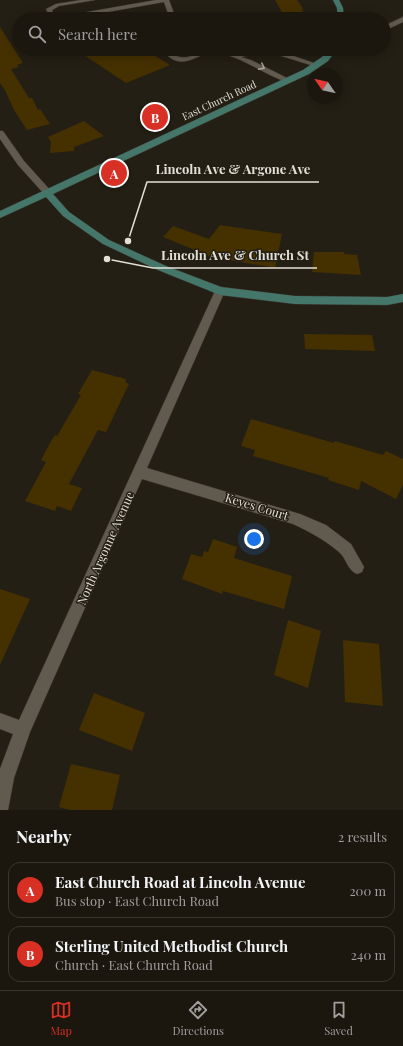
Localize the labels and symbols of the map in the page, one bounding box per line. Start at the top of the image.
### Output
one-way arrow [258,62,265,70]
north arrow [307,68,343,104]
street label: East Church Road [180,77,258,123]
pin: B [142,102,168,132]
callout: Lincoln Ave & Argone Ave [147,157,319,182]
pin: A [101,158,127,188]
text: Lincoln Ave & Argone Ave [156,160,311,177]
callout: Lincoln Ave & Church St [153,243,317,268]
text: Lincoln Ave & Church St [161,246,309,263]
street label: North Argonne Avenue [73,489,137,607]
street label: Keyes Court [223,489,291,523]
your location [244,529,264,549]

